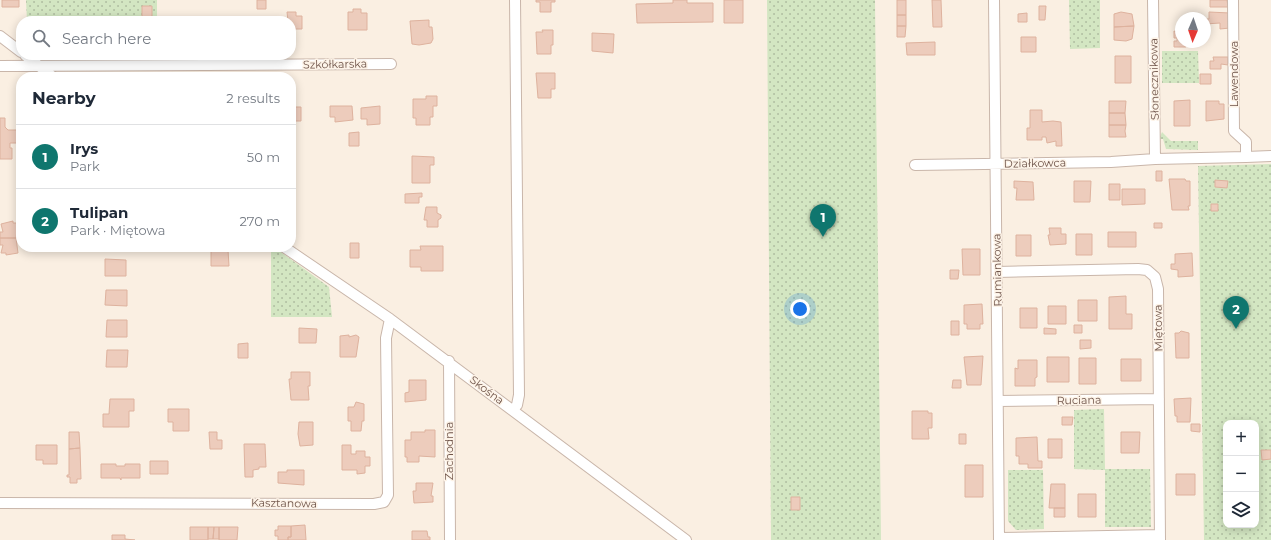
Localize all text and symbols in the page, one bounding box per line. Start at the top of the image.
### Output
north arrow [1175,12,1211,48]
search box [16,16,296,60]
icon: search [30,27,52,49]
text: Search here [62,29,151,48]
street label: Słonecznikowa [1146,38,1162,120]
street label: Lawendowa [1227,41,1241,107]
street label: Szkółkarska [303,56,367,72]
text: Nearby [32,88,96,108]
text: 2 results [226,90,280,106]
text: Irys [70,139,98,158]
text: 1 [42,149,48,165]
text: 50 m [247,149,280,165]
street label: Działkowca [1004,155,1066,171]
text: Park [70,158,100,174]
text: Tulipan [70,203,128,222]
pin: 1 [810,204,836,237]
text: 2 [41,213,49,229]
text: 270 m [239,213,280,229]
text: Park · Miętowa [70,222,165,238]
street label: Rumiankowa [989,233,1005,307]
pin: 2 [1223,296,1249,329]
your location [790,299,810,319]
street label: Miętowa [1151,304,1165,352]
street label: Skośna [467,373,507,407]
street label: Ruciana [1056,393,1102,407]
map controls [1223,420,1259,528]
button: + [1223,420,1259,456]
street label: Zachodnia [442,422,456,480]
button: − [1223,456,1259,492]
button: layers [1223,492,1259,528]
street label: Kasztanowa [251,495,317,511]

